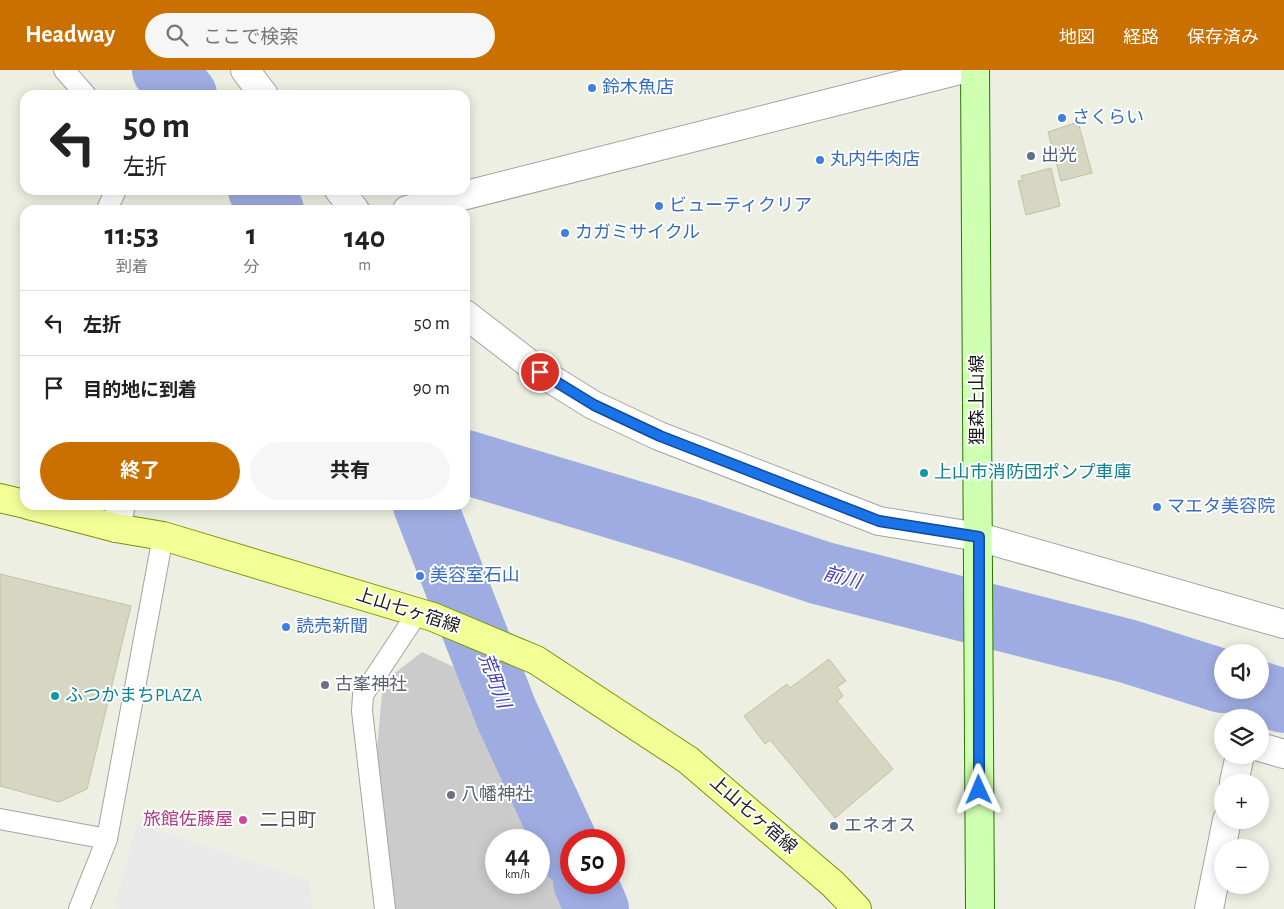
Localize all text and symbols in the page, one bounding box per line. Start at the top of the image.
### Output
search box [145,13,495,58]
icon: search [163,21,191,49]
text: Headway [25,23,115,47]
text: ここで検索 [203,28,298,47]
text: 地図 [1059,29,1095,47]
text: 経路 [1123,29,1159,47]
text: 保存済み [1187,29,1259,47]
place label: 鈴木魚店 [602,77,674,97]
marker: 鈴木魚店 [586,82,598,94]
place label: さくらい [1072,108,1144,127]
text: 50 m [123,109,190,144]
icon: left [40,110,105,175]
marker: さくらい [1056,112,1068,124]
place label: 出光 [1041,146,1077,165]
place label: 丸内牛肉店 [830,150,920,169]
marker: 出光 [1025,150,1037,162]
marker: 丸内牛肉店 [814,154,826,166]
text: 左折 [123,156,167,178]
place label: ビューティクリア [669,196,812,215]
marker: ビューティクリア [653,200,665,212]
text: 11:53 [105,220,159,250]
text: 1 [246,220,257,250]
text: 140 [344,223,385,253]
place label: カガミサイクル [575,223,700,242]
marker: カガミサイクル [559,227,571,239]
text: m [358,257,371,273]
text: 到着 [116,259,148,275]
text: 分 [243,259,259,275]
icon: left [40,309,68,337]
text: 50 m [414,314,450,333]
text: 左折 [83,316,121,335]
pin [519,351,561,393]
street label: 狸森上山線 [967,355,987,445]
icon: arrive [526,358,554,386]
icon: arrive [40,374,68,402]
text: 90 m [413,379,450,398]
text: 目的地に到着 [83,381,197,400]
button: 終了 [40,442,240,500]
button: 共有 [250,442,450,500]
place label: 上山市消防団ポンプ車庫 [934,463,1131,482]
marker: 上山市消防団ポンプ車庫 [918,467,930,479]
place label: マエタ美容院 [1167,496,1275,516]
marker: マエタ美容院 [1151,501,1163,513]
water label: 前川 [821,562,865,593]
place label: 美容室石山 [430,565,520,585]
marker: 美容室石山 [414,570,426,582]
street label: 上山七ヶ宿線 [354,584,463,636]
place label: 読売新聞 [296,617,368,636]
marker: 読売新聞 [280,621,292,633]
map controls [1214,644,1269,894]
button: sound [1214,644,1269,699]
water label: 荒町川 [475,651,515,713]
place label: 古峯神社 [335,675,407,694]
marker: 古峯神社 [319,679,331,691]
place label: ふつかまちPLAZA [65,686,203,705]
marker: ふつかまちPLAZA [49,690,61,702]
button: layers [1214,709,1269,764]
position arrow [952,763,1004,815]
street label: 上山七ヶ宿線 [706,771,801,857]
button: + [1214,774,1269,829]
place label: 八幡神社 [461,785,533,804]
marker: 八幡神社 [445,789,457,801]
place label: 旅館佐藤屋 [143,809,233,829]
district label: 二日町 [259,811,317,830]
marker: 旅館佐藤屋 [237,814,249,826]
place label: エネオス [844,817,916,835]
marker: エネオス [828,820,840,832]
speed limit sign: 50 [560,829,625,894]
button: − [1214,839,1269,894]
text: 44 [505,843,530,868]
text: km/h [505,868,530,880]

